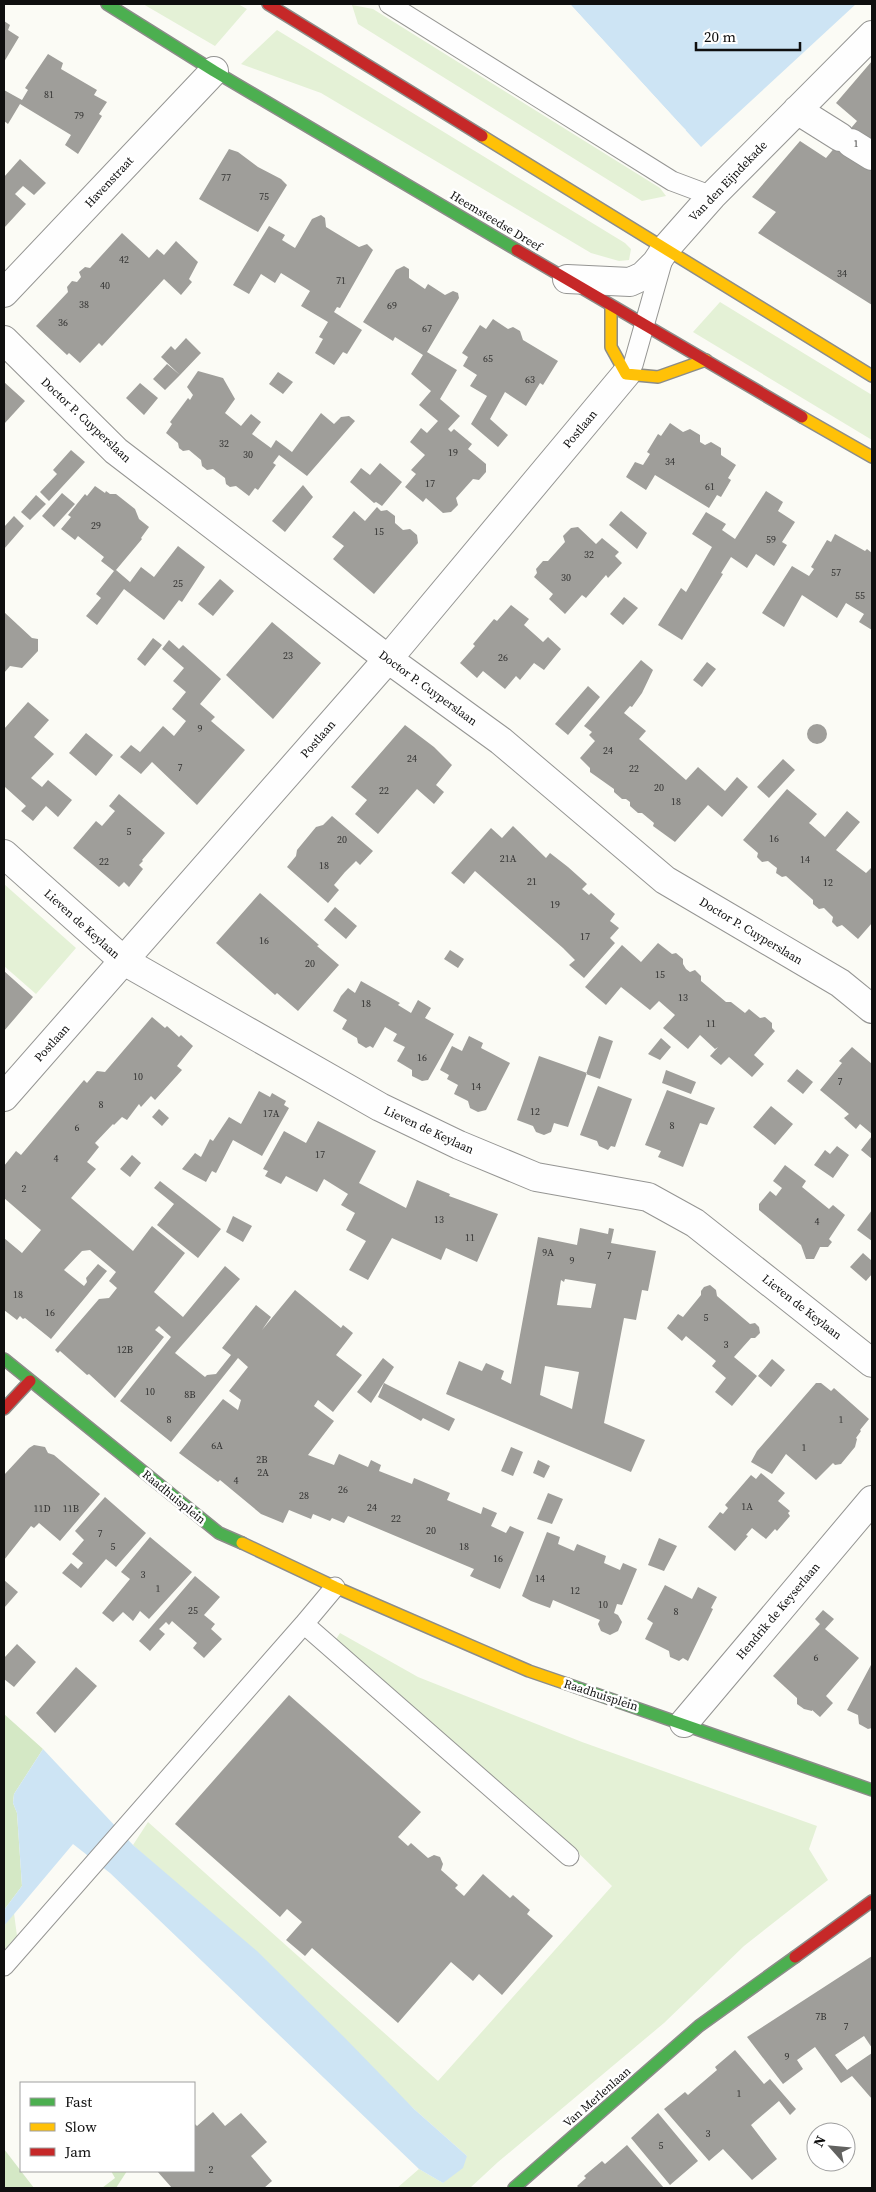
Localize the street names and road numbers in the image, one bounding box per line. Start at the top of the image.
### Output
street label: Van den Eijndekade [685,137,771,225]
street label: Havenstraat [81,153,137,211]
street label: Heemsteedse Dreef [447,187,546,256]
street label: Doctor P. Cuyperslaan [37,374,135,466]
street label: Postlaan [559,406,601,452]
street label: Doctor P. Cuyperslaan [376,647,480,729]
street label: Postlaan [297,717,339,761]
street label: Lieven de Keylaan [41,886,123,962]
street label: Doctor P. Cuyperslaan [696,894,806,968]
street label: Postlaan [31,1021,73,1065]
street label: Lieven de Keylaan [382,1102,476,1158]
street label: Lieven de Keylaan [759,1271,845,1343]
street label: Raadhuisplein [139,1467,209,1527]
street label: Hendrik de Keyserlaan [733,1559,823,1663]
street label: Raadhuisplein [562,1675,640,1715]
street label: Van Merlenlaan [560,2063,634,2131]

